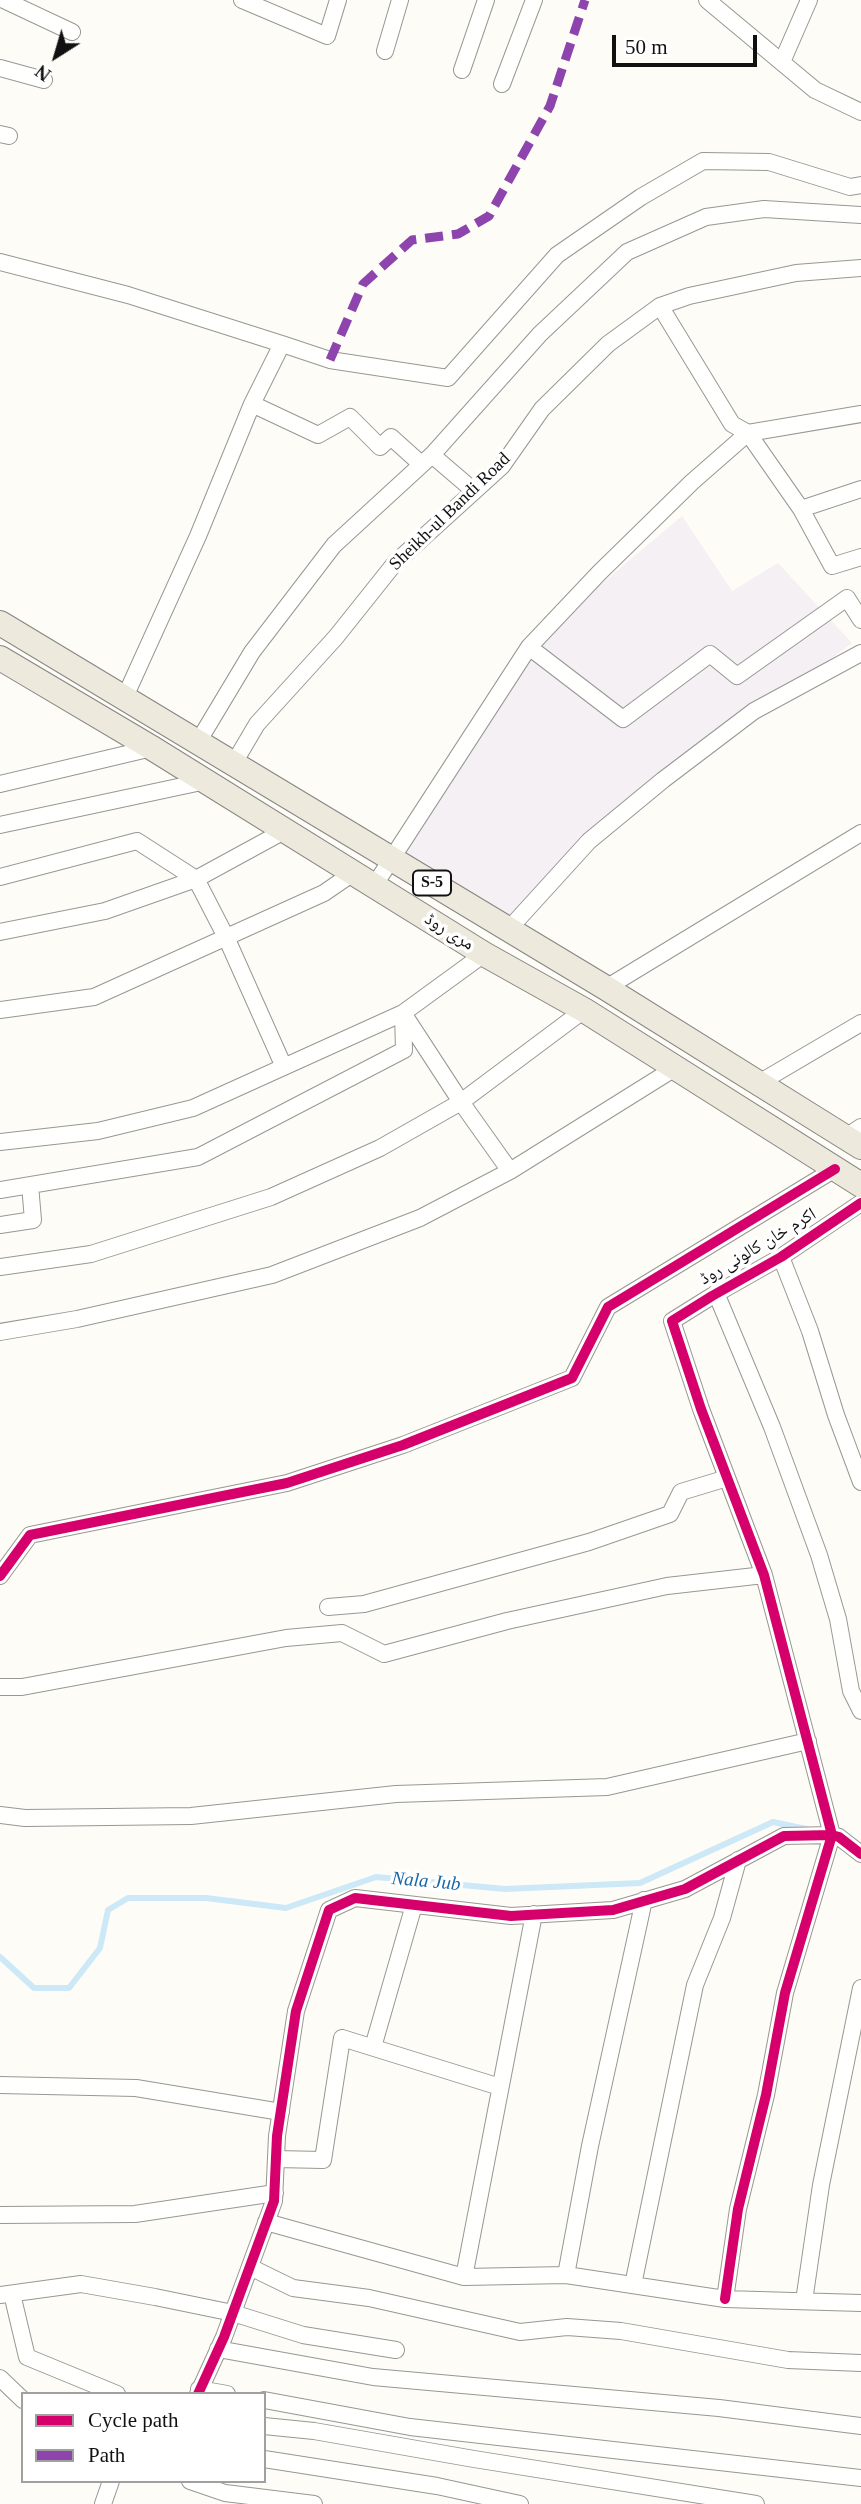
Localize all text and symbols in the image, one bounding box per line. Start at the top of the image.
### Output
north arrow [21,21,91,91]
scale bar [616,21,761,65]
text: 50 m [625,35,668,59]
text: N [31,61,55,86]
street label: Sheikh-ul Bandi Road [385,449,515,575]
road number: S-5 [413,870,451,896]
street label: مری روڈ [420,909,478,955]
street label: اکرم خان کالونی روڈ [696,1204,820,1290]
water label: Nala Jub [391,1868,461,1896]
legend [21,2392,266,2483]
text: Cycle path [88,2408,178,2432]
text: Path [88,2443,125,2467]

